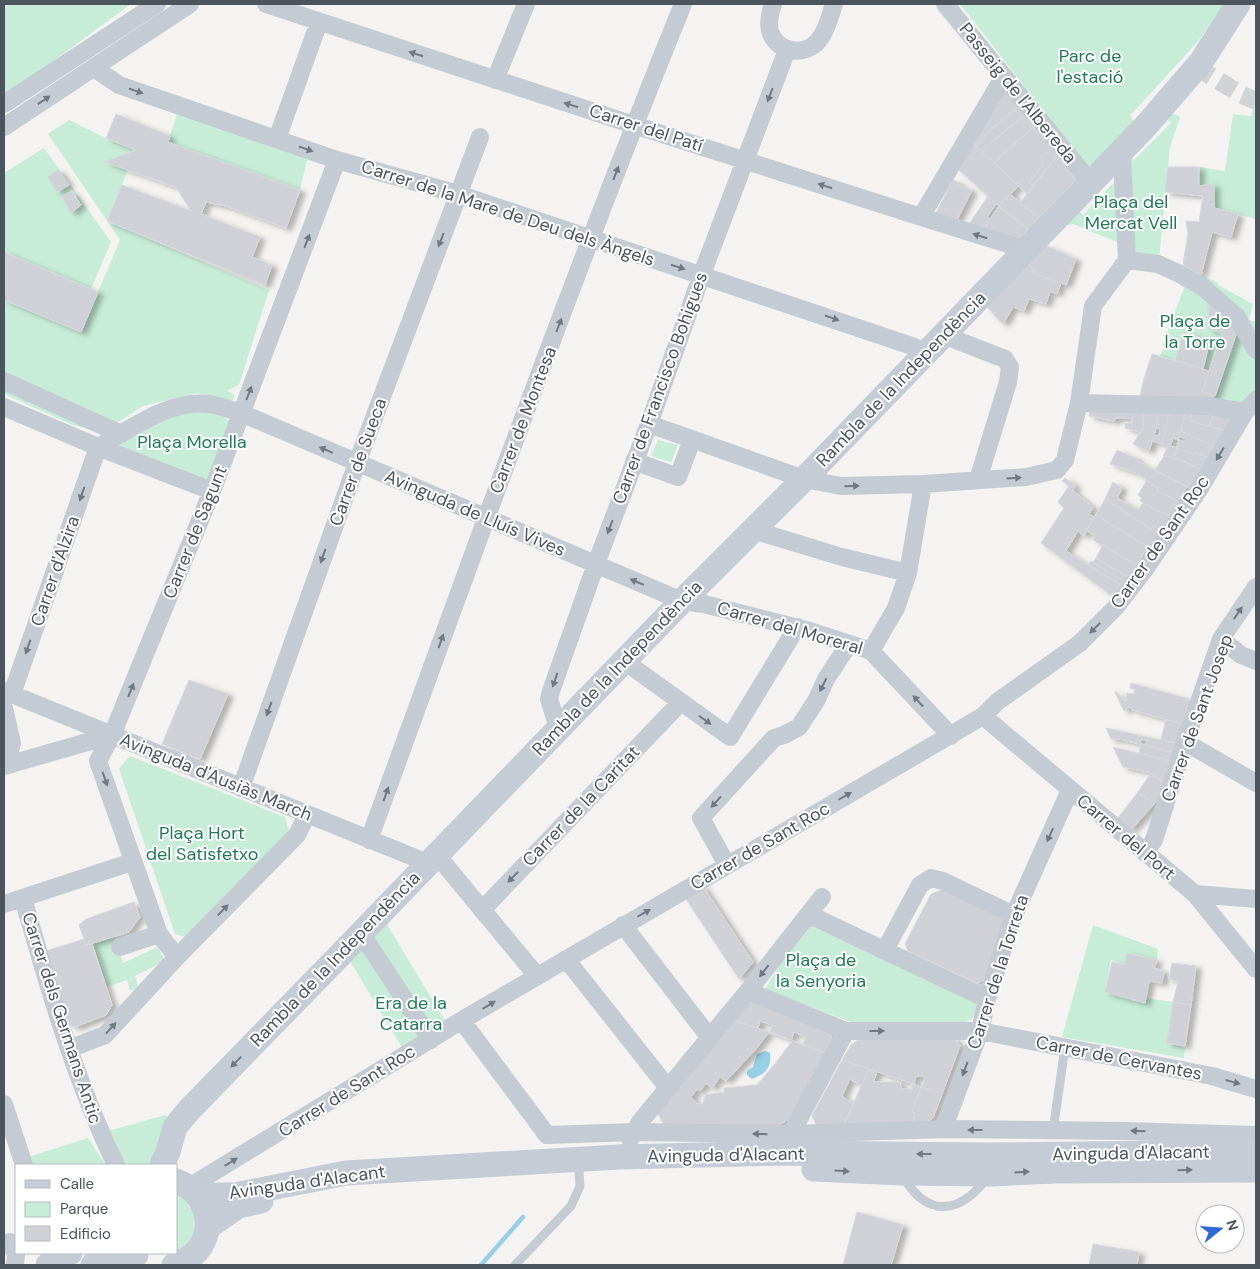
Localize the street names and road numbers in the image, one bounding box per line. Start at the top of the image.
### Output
street label: Passeig de l'Albereda [954,18,1082,168]
street label: Carrer del Patí [586,98,706,158]
street label: Carrer de la Mare de Deu dels Àngels [358,154,658,272]
street label: Carrer de Francisco Bohigues [607,269,713,507]
street label: Rambla de la Independència [811,286,991,472]
street label: Carrer de Montesa [484,343,562,497]
street label: Carrer de Sueca [324,395,392,529]
street label: Carrer de Sagunt [157,462,233,602]
street label: Avinguda de Lluís Vives [381,464,569,562]
street label: Carrer de Sant Roc [1105,471,1215,613]
street label: Carrer d'Alzira [25,513,85,629]
street label: Rambla de la Independència [527,575,707,761]
street label: Carrer del Moreral [714,596,866,660]
street label: Carrer de Sant Josep [1156,631,1238,805]
street label: Avinguda d'Ausiàs March [116,727,316,827]
street label: Carrer de la Caritat [517,740,645,872]
street label: Carrer del Port [1072,789,1180,885]
street label: Carrer de Sant Roc [686,796,834,896]
street label: Rambla de la Independència [245,866,425,1052]
street label: Carrer de la Torreta [962,892,1034,1052]
street label: Carrer dels Germans Antic [16,909,108,1127]
street label: Carrer de Cervantes [1034,1030,1204,1086]
street label: Carrer de Sant Roc [274,1039,420,1143]
street label: Avinguda d'Alacant [1052,1140,1210,1166]
street label: Avinguda d'Alacant [647,1142,805,1168]
street label: Avinguda d'Alacant [227,1159,387,1205]

